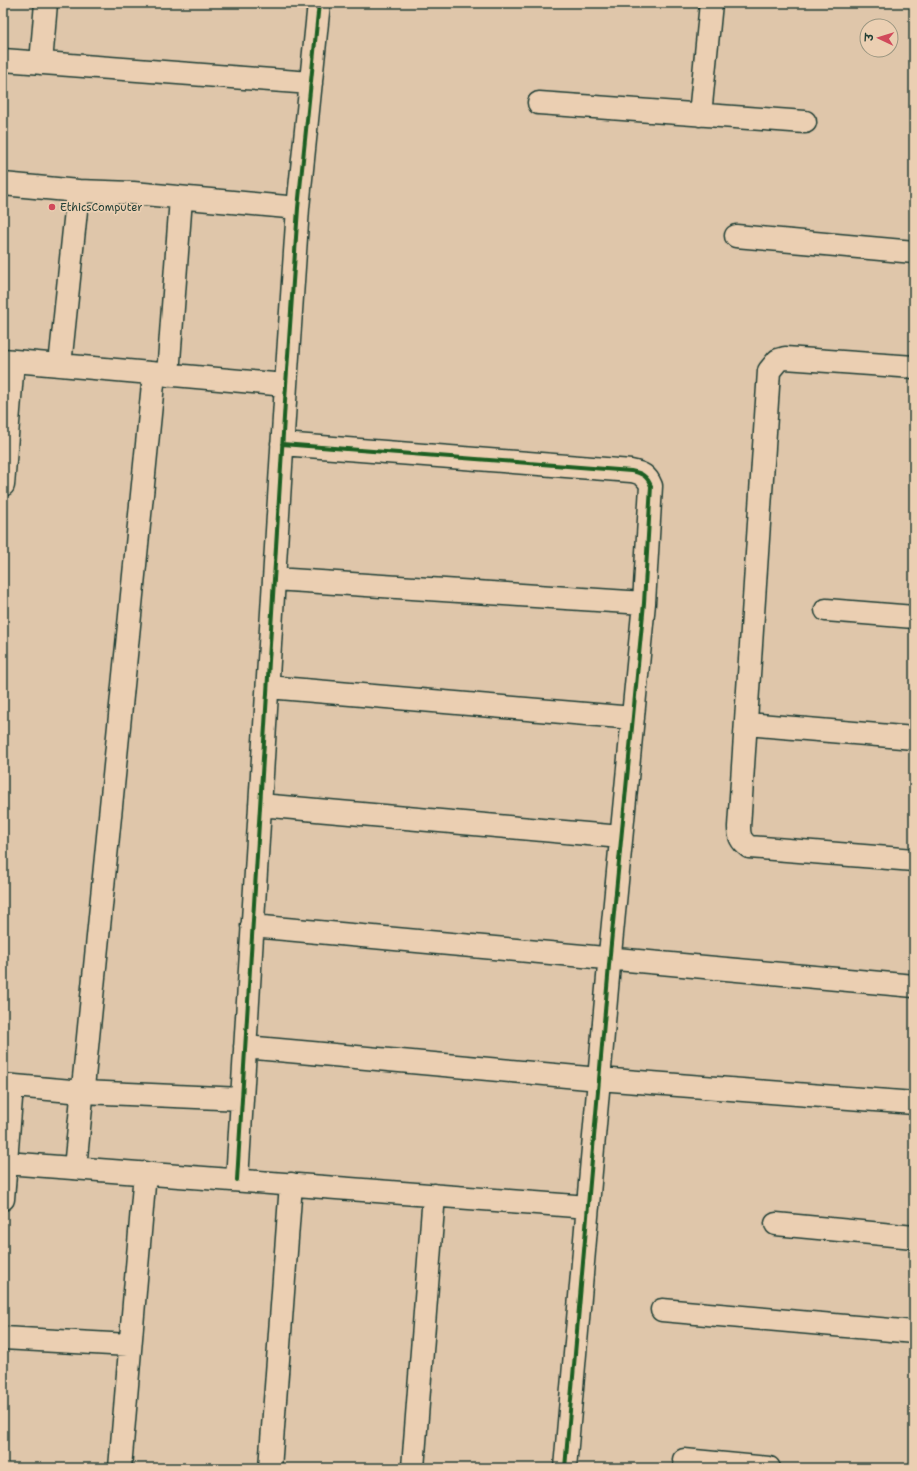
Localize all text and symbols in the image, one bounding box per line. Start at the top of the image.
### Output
north arrow [859,18,899,58]
text: उ [862,31,877,43]
place label: EthicsComputer [60,200,142,215]
marker: EthicsComputer [47,202,57,212]

